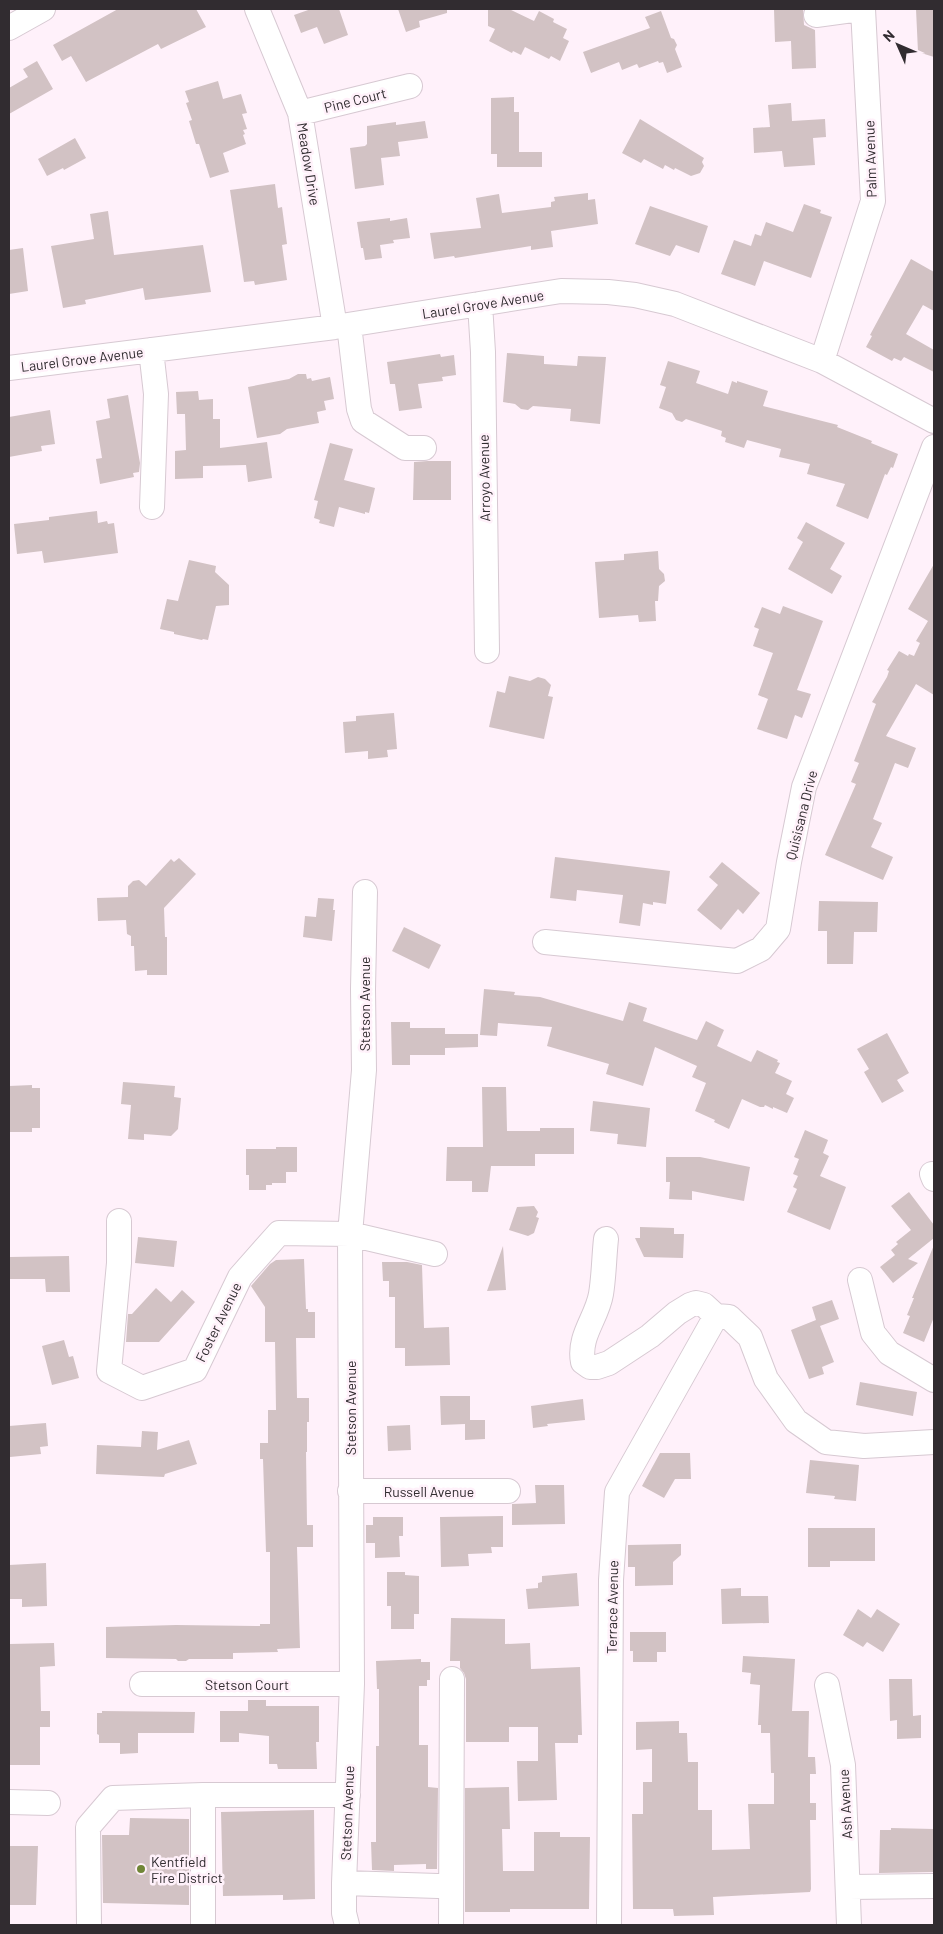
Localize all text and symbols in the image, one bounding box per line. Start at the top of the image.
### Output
north arrow [873,20,923,70]
text: N [879,26,898,45]
street label: Pine Court [322,84,388,116]
street label: Palm Avenue [860,120,880,198]
street label: Meadow Drive [294,121,324,207]
street label: Laurel Grove Avenue [421,286,545,322]
street label: Laurel Grove Avenue [20,343,144,375]
street label: Arroyo Avenue [475,434,493,522]
street label: Quisisana Drive [782,768,820,862]
street label: Stetson Avenue [356,957,373,1051]
street label: Foster Avenue [191,1279,245,1365]
street label: Stetson Avenue [342,1361,359,1455]
street label: Russell Avenue [384,1483,474,1500]
street label: Terrace Avenue [603,1560,621,1654]
street label: Stetson Court [205,1676,289,1693]
street label: Stetson Avenue [337,1765,357,1861]
street label: Ash Avenue [835,1769,855,1839]
place label: Kentfield Fire District [151,1853,223,1886]
marker: Kentfield Fire District [135,1863,147,1875]

